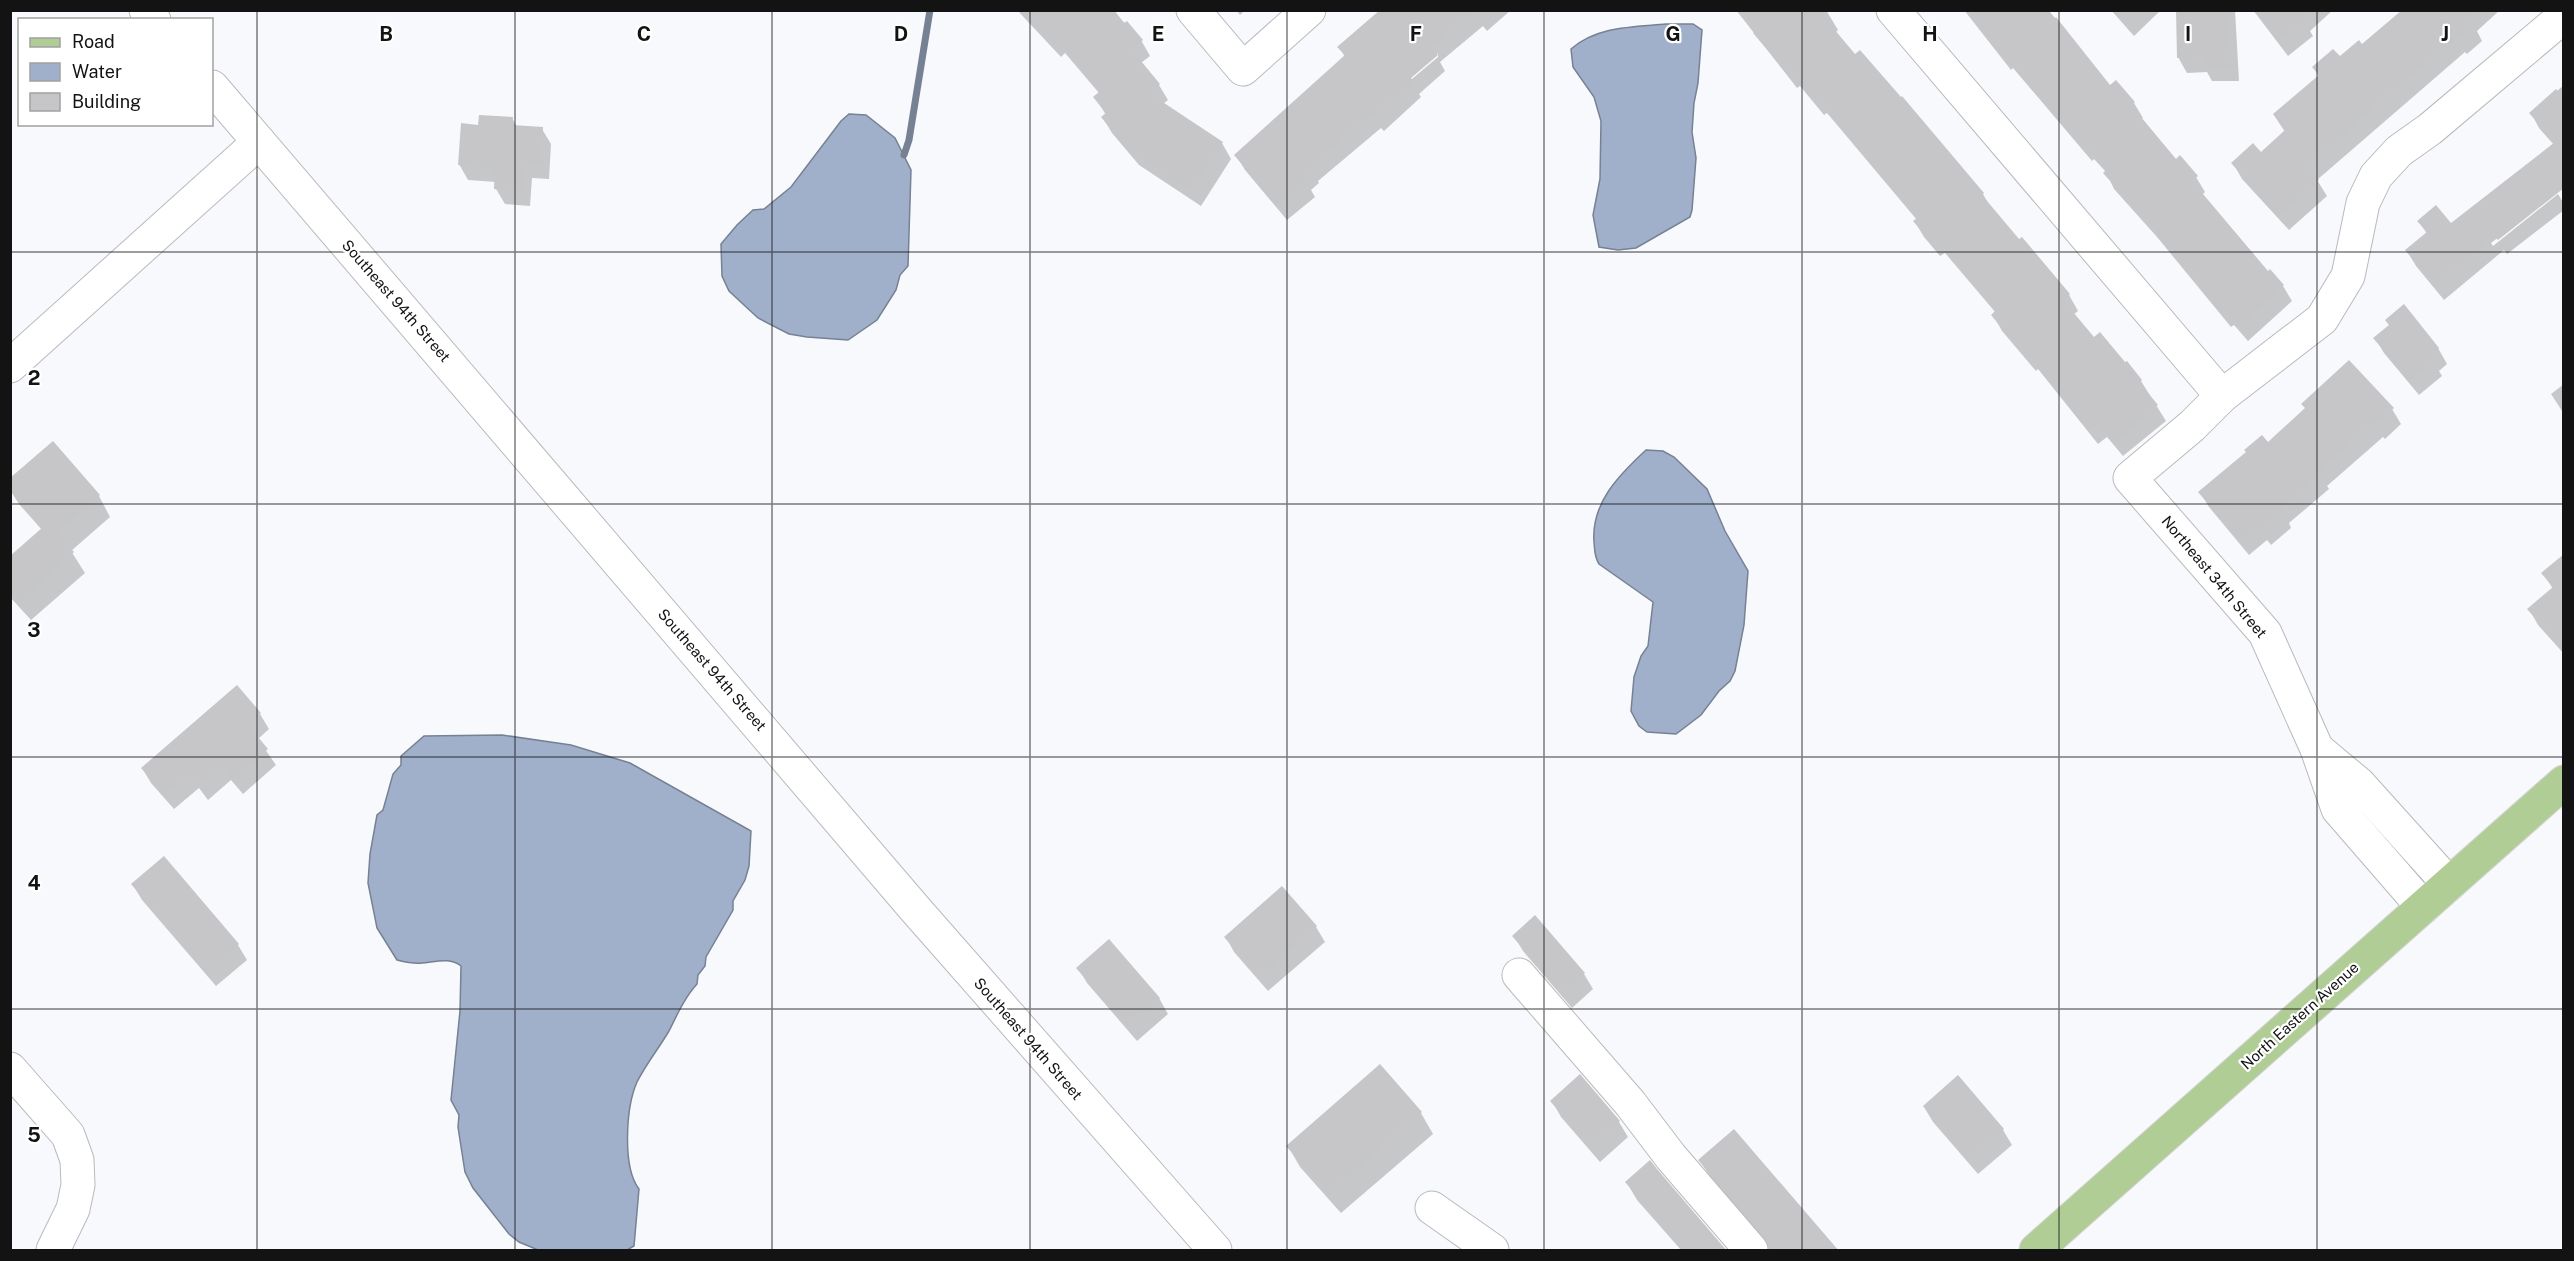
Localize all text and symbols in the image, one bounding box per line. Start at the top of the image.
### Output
legend [18,18,213,126]
text: B [379,22,393,46]
text: C [637,22,651,46]
text: D [894,22,908,46]
text: E [1152,22,1164,46]
text: F [1410,22,1422,46]
text: G [1665,22,1681,46]
text: H [1922,22,1938,46]
text: I [2185,22,2191,46]
text: J [2441,22,2449,46]
text: Road [72,31,115,52]
text: Water [72,61,122,82]
text: Building [72,91,141,112]
street label: Southeast 94th Street [339,236,454,365]
text: 2 [28,366,40,390]
street label: Northeast 34th Street [2158,512,2271,641]
street label: Southeast 94th Street [655,605,770,734]
text: 3 [27,618,41,642]
text: 4 [27,871,41,895]
street label: North Eastern Avenue [2237,958,2362,1073]
street label: Southeast 94th Street [971,974,1086,1103]
text: 5 [27,1123,41,1147]

